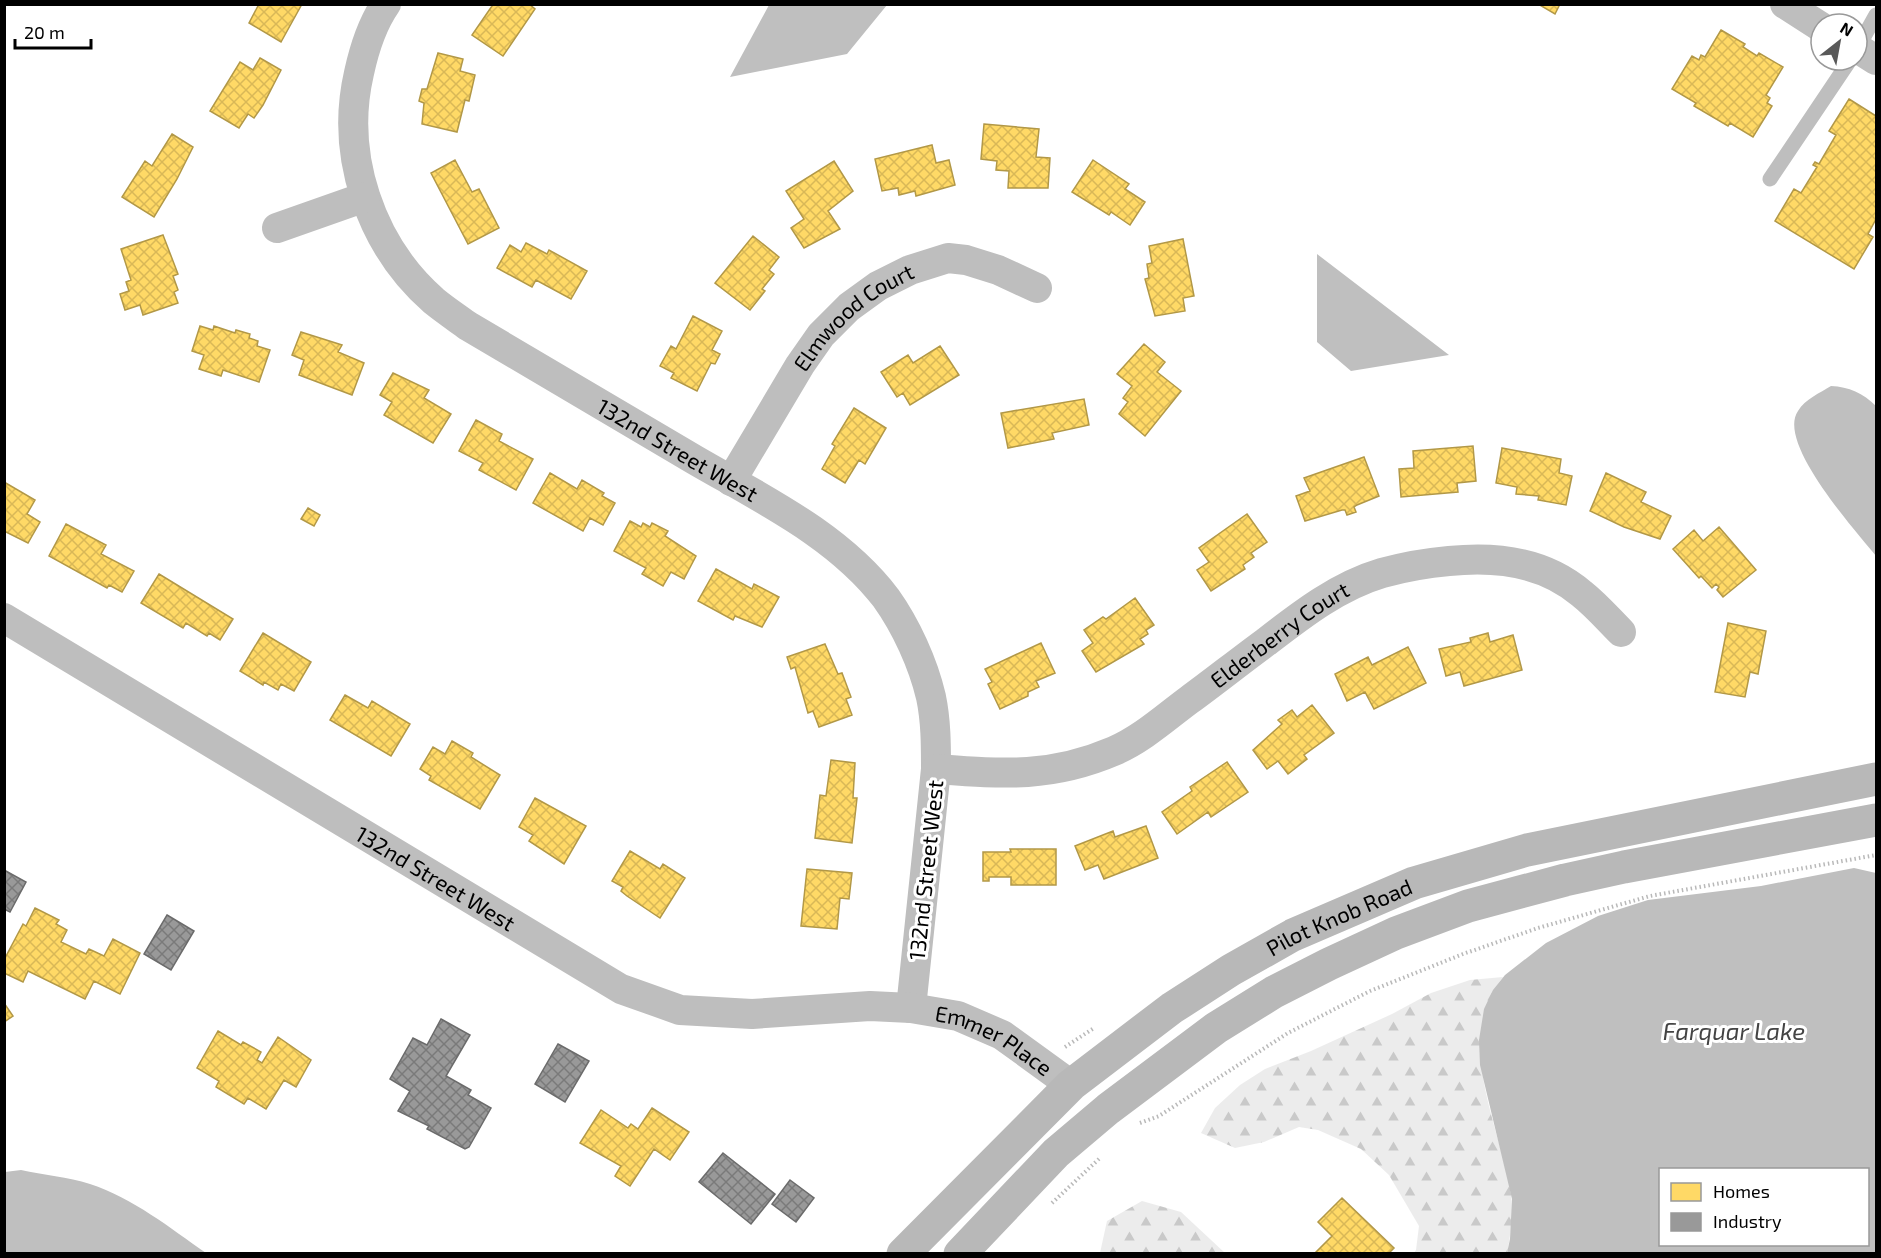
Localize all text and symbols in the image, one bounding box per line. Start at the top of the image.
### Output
scale bar [15,12,92,50]
north arrow [1809,12,1869,72]
text: N [1837,18,1857,40]
text: 20 m [24,21,65,43]
street label: Elmwood Court [787,257,918,376]
street label: 132nd Street West [593,392,763,506]
street label: Elderberry Court [1205,575,1353,693]
street label: 132nd Street West [903,779,947,961]
street label: 132nd Street West [352,820,520,936]
street label: Pilot Knob Road [1261,873,1416,961]
street label: Emmer Place [933,999,1058,1080]
water label: Farquar Lake [1663,1016,1805,1045]
legend [1659,1168,1869,1246]
text: Homes [1713,1180,1770,1202]
text: Industry [1713,1210,1782,1232]

